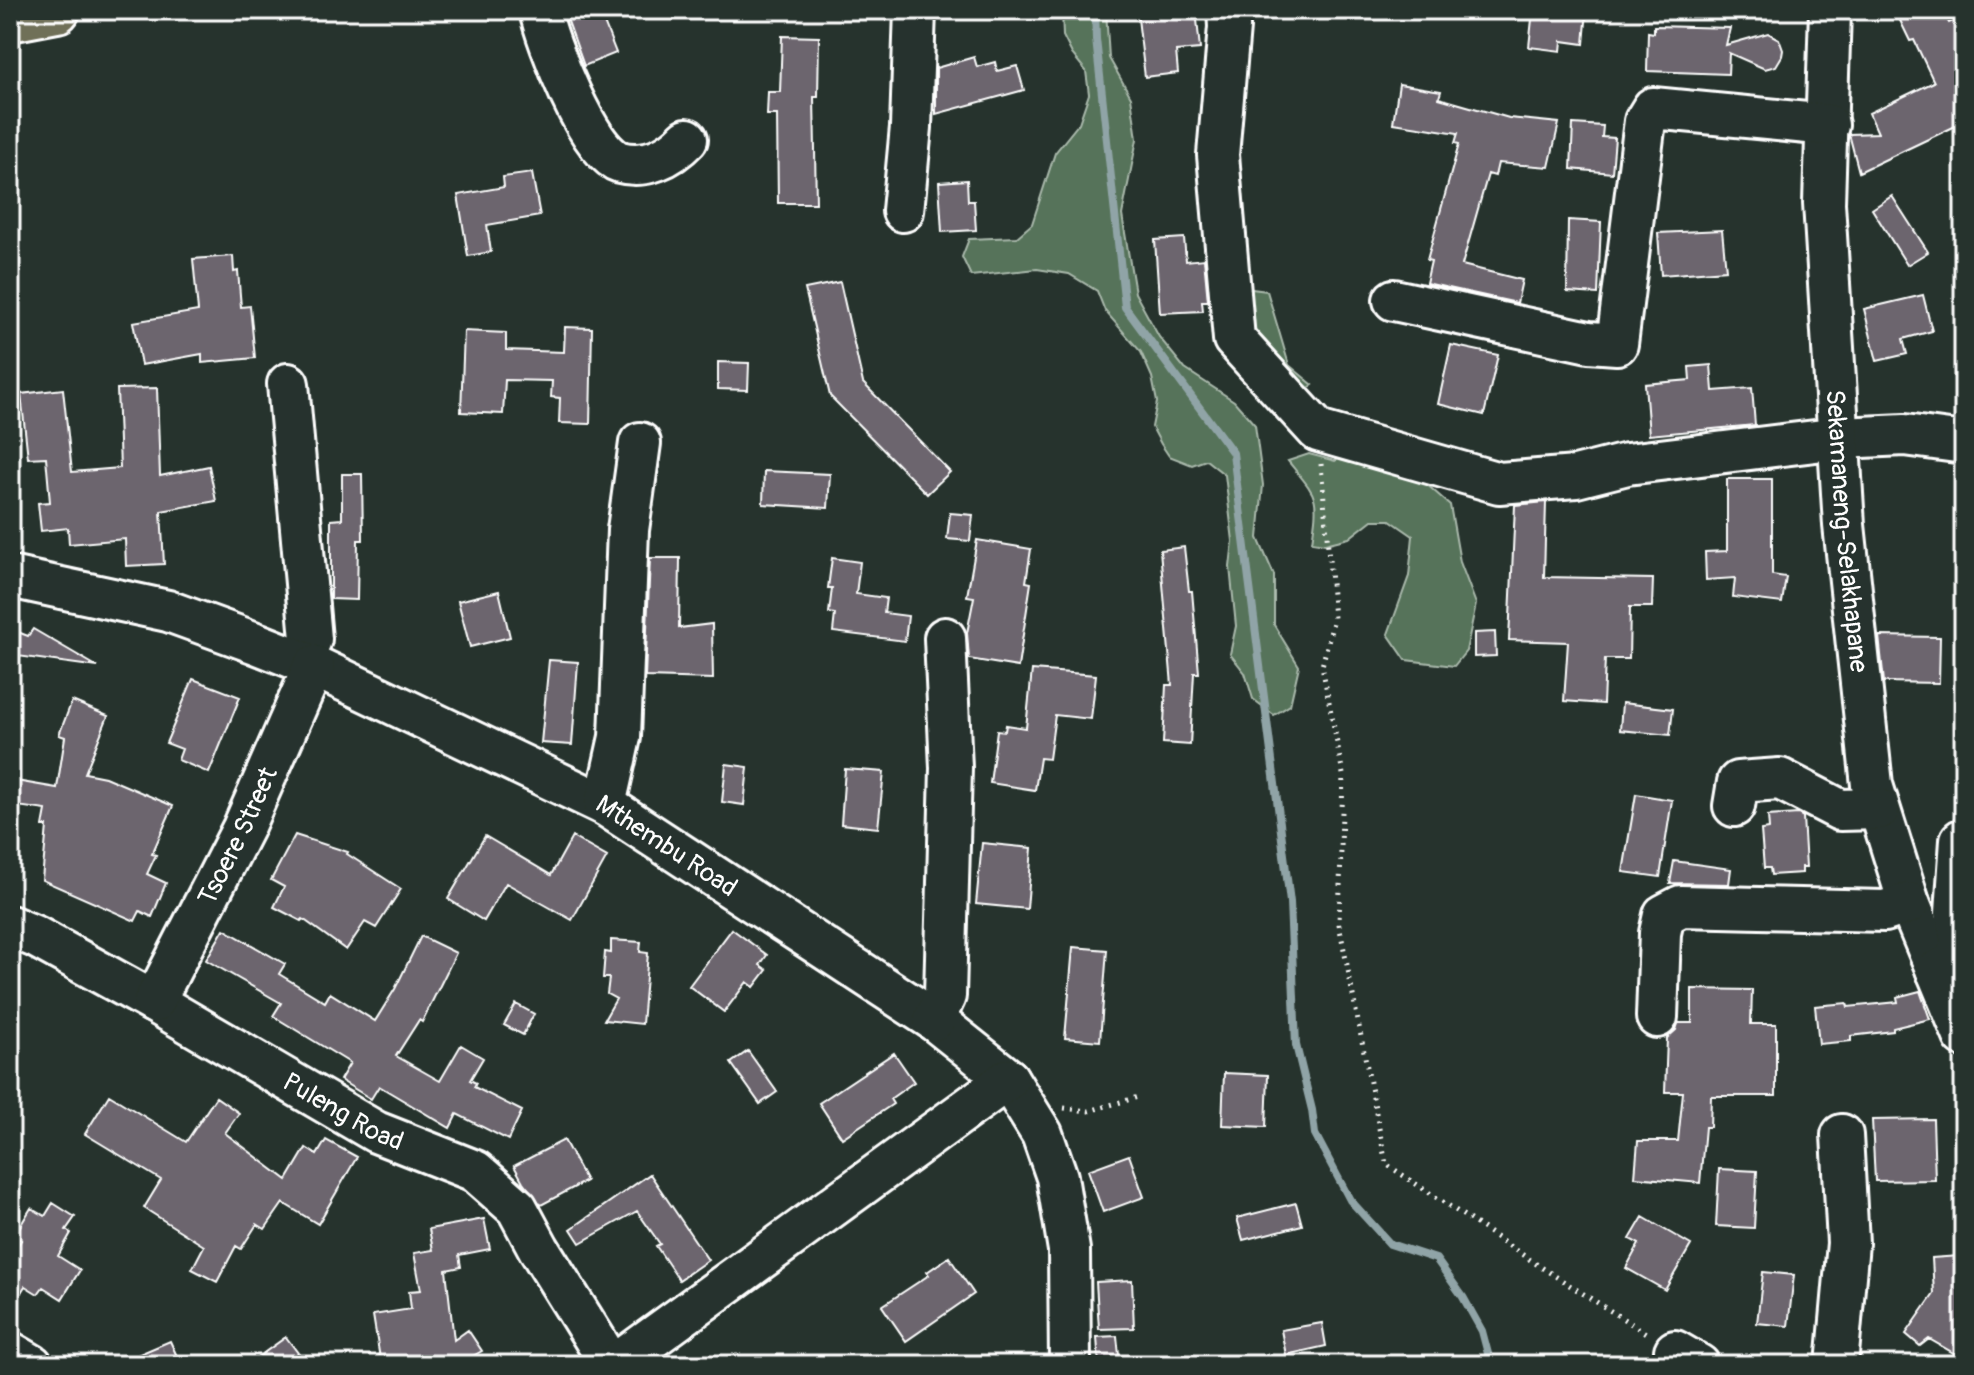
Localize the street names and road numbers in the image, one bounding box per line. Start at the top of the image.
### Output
street label: Sekamaneng-Selakhapane [1819,389,1875,674]
street label: Tsoere Street [191,762,285,911]
street label: Mthembu Road [590,788,743,904]
street label: Puleng Road [277,1066,408,1158]

